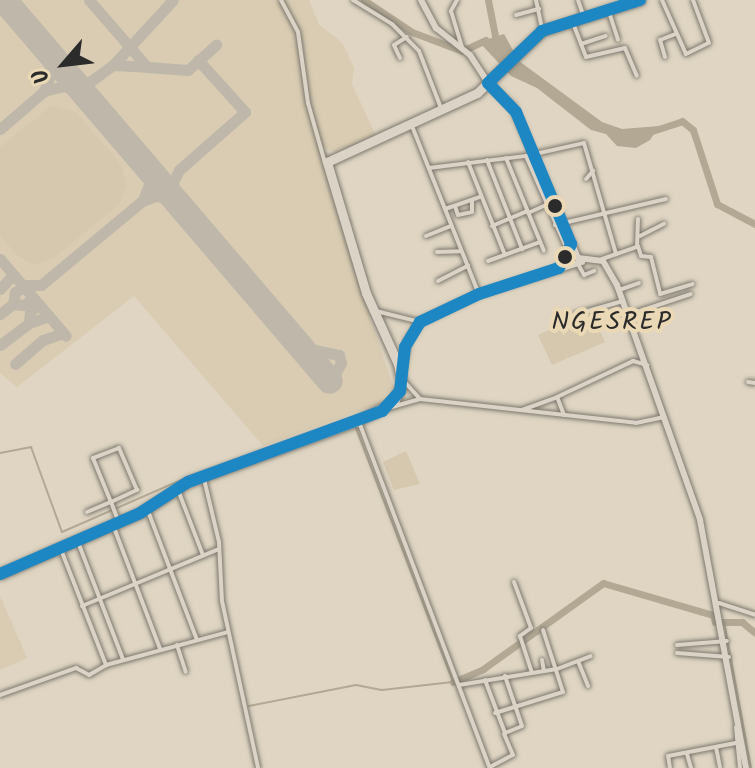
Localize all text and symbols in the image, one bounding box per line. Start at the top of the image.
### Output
north arrow [24,24,104,104]
text: U [24,62,61,89]
unlabelled marker [547,198,563,214]
unlabelled marker [557,249,573,265]
district label: NGESREP [551,307,673,339]

